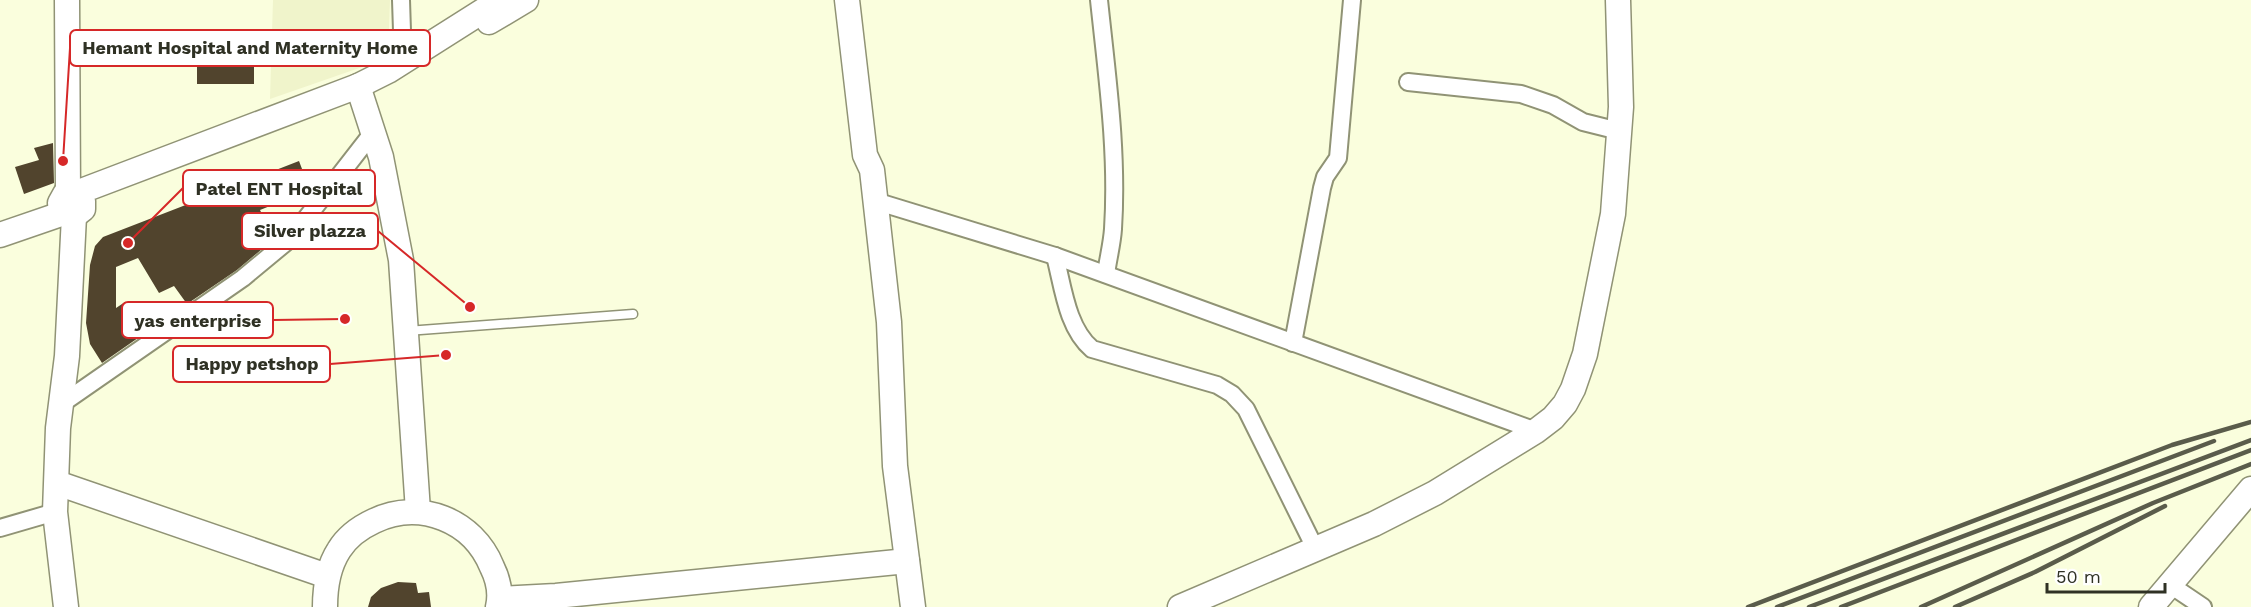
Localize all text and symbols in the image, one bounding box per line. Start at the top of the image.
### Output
callout: Hemant Hospital and Maternity Home [70,30,430,66]
text: Hemant Hospital and Maternity Home [82,37,418,58]
callout: Patel ENT Hospital [183,170,375,206]
text: Patel ENT Hospital [196,178,363,199]
callout: Silver plazza [242,213,378,249]
text: Silver plazza [254,220,367,241]
callout: yas enterprise [122,302,273,338]
text: yas enterprise [134,310,261,331]
callout: Happy petshop [173,346,330,382]
text: Happy petshop [186,353,318,374]
scale bar [2047,556,2166,594]
text: 50 m [2056,566,2101,587]

